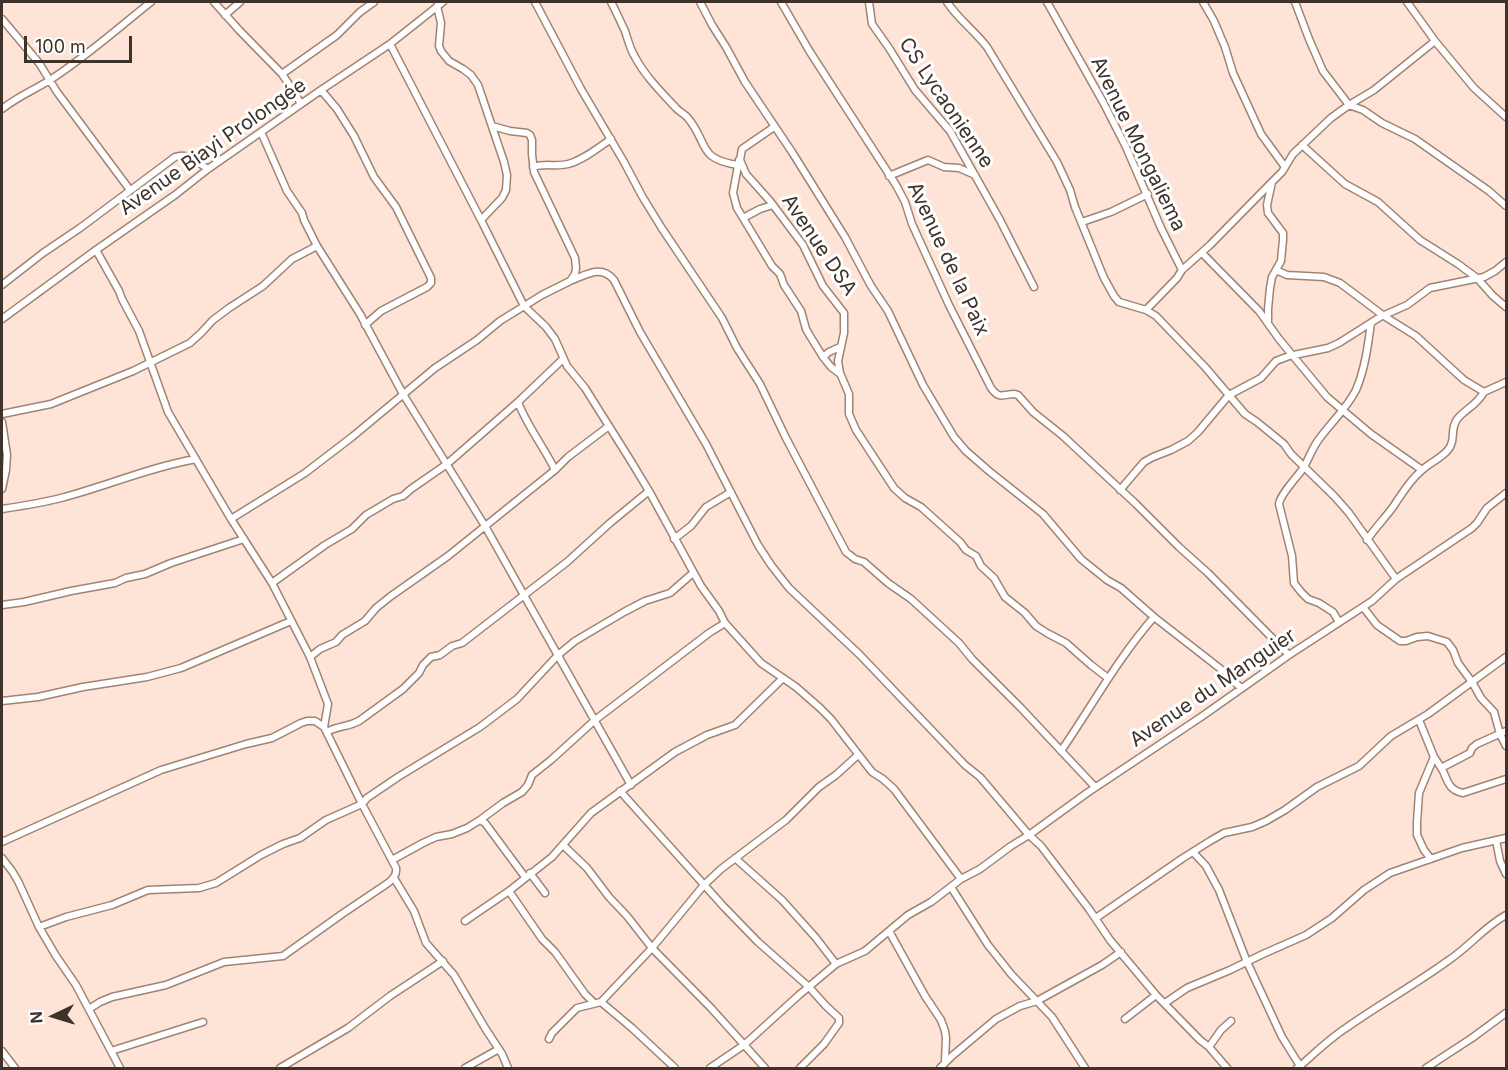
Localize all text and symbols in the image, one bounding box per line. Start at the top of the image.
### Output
scale bar [27,24,135,62]
street label: CS Lycaonienne [893,33,999,173]
text: 100 m [35,36,86,57]
street label: Avenue Mongaliema [1085,53,1191,235]
street label: Avenue Biayi Prolongée [115,73,311,221]
street label: Avenue de la Paix [902,178,994,340]
street label: Avenue DSA [776,190,862,300]
street label: Avenue du Manguier [1126,624,1300,752]
north arrow [24,986,84,1046]
text: N [26,1010,46,1024]

